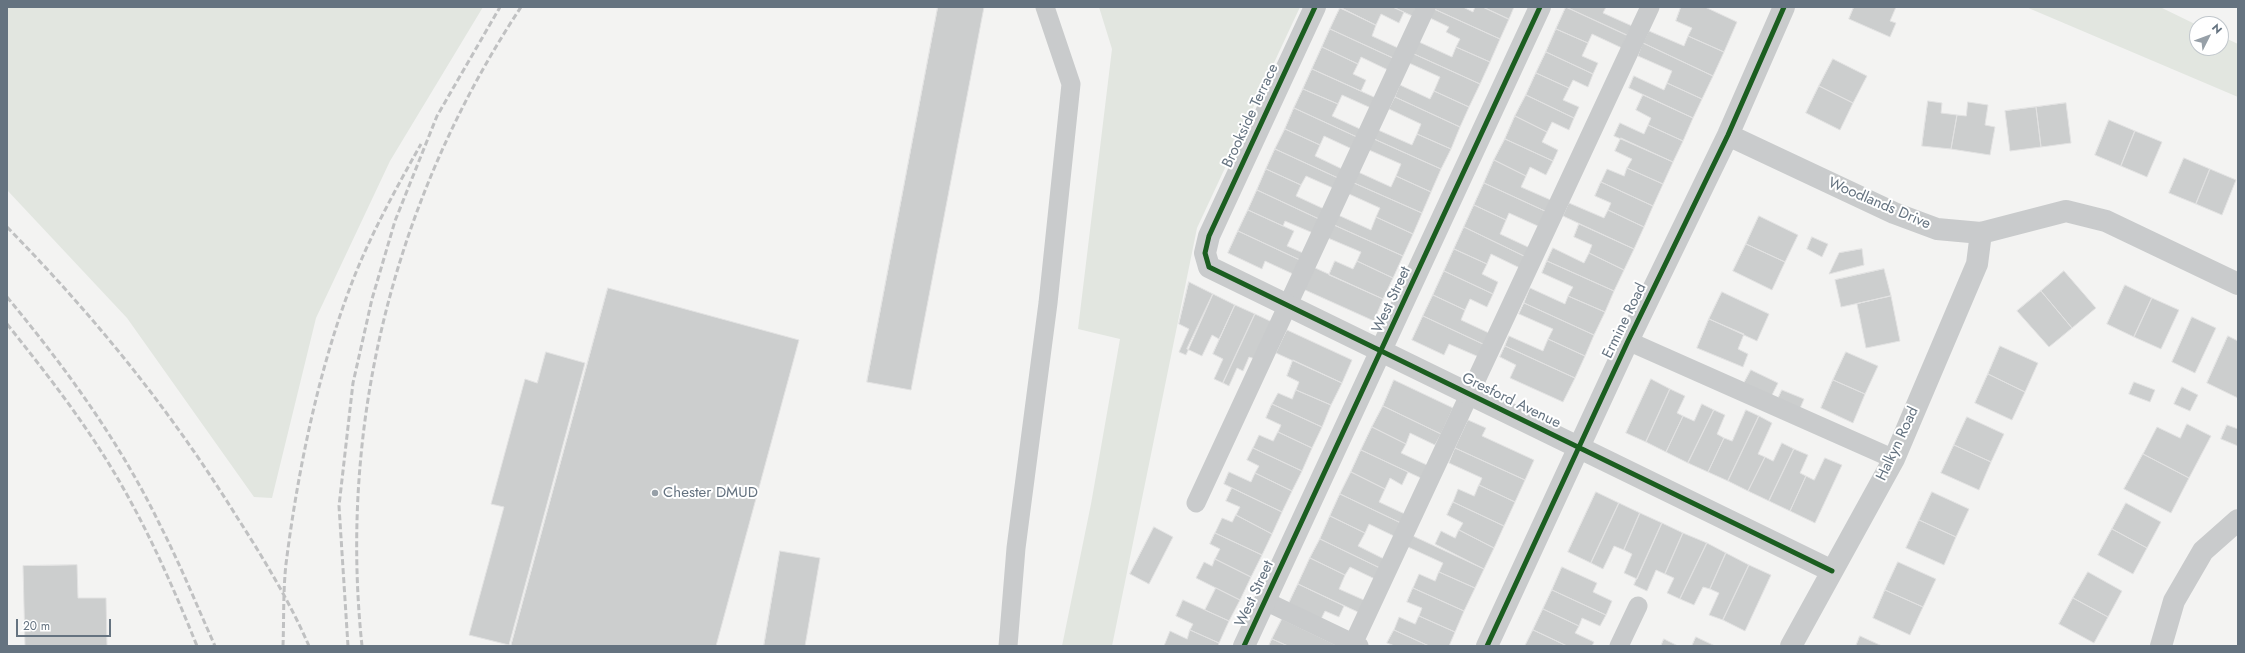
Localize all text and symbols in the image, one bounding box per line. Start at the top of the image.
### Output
north arrow [2189,16,2229,56]
text: N [2208,20,2226,37]
street label: Brookside Terrace [1219,61,1283,171]
street label: Woodlands Drive [1825,174,1933,234]
street label: West Street [1369,264,1415,336]
street label: Ermine Road [1599,280,1651,362]
street label: Gresford Avenue [1459,369,1563,433]
street label: Halkyn Road [1873,404,1923,484]
place label: Chester DMUD [663,484,758,502]
marker: Chester DMUD [650,488,660,498]
street label: West Street [1232,558,1278,630]
scale bar [18,611,113,637]
text: 20 m [23,617,50,635]

